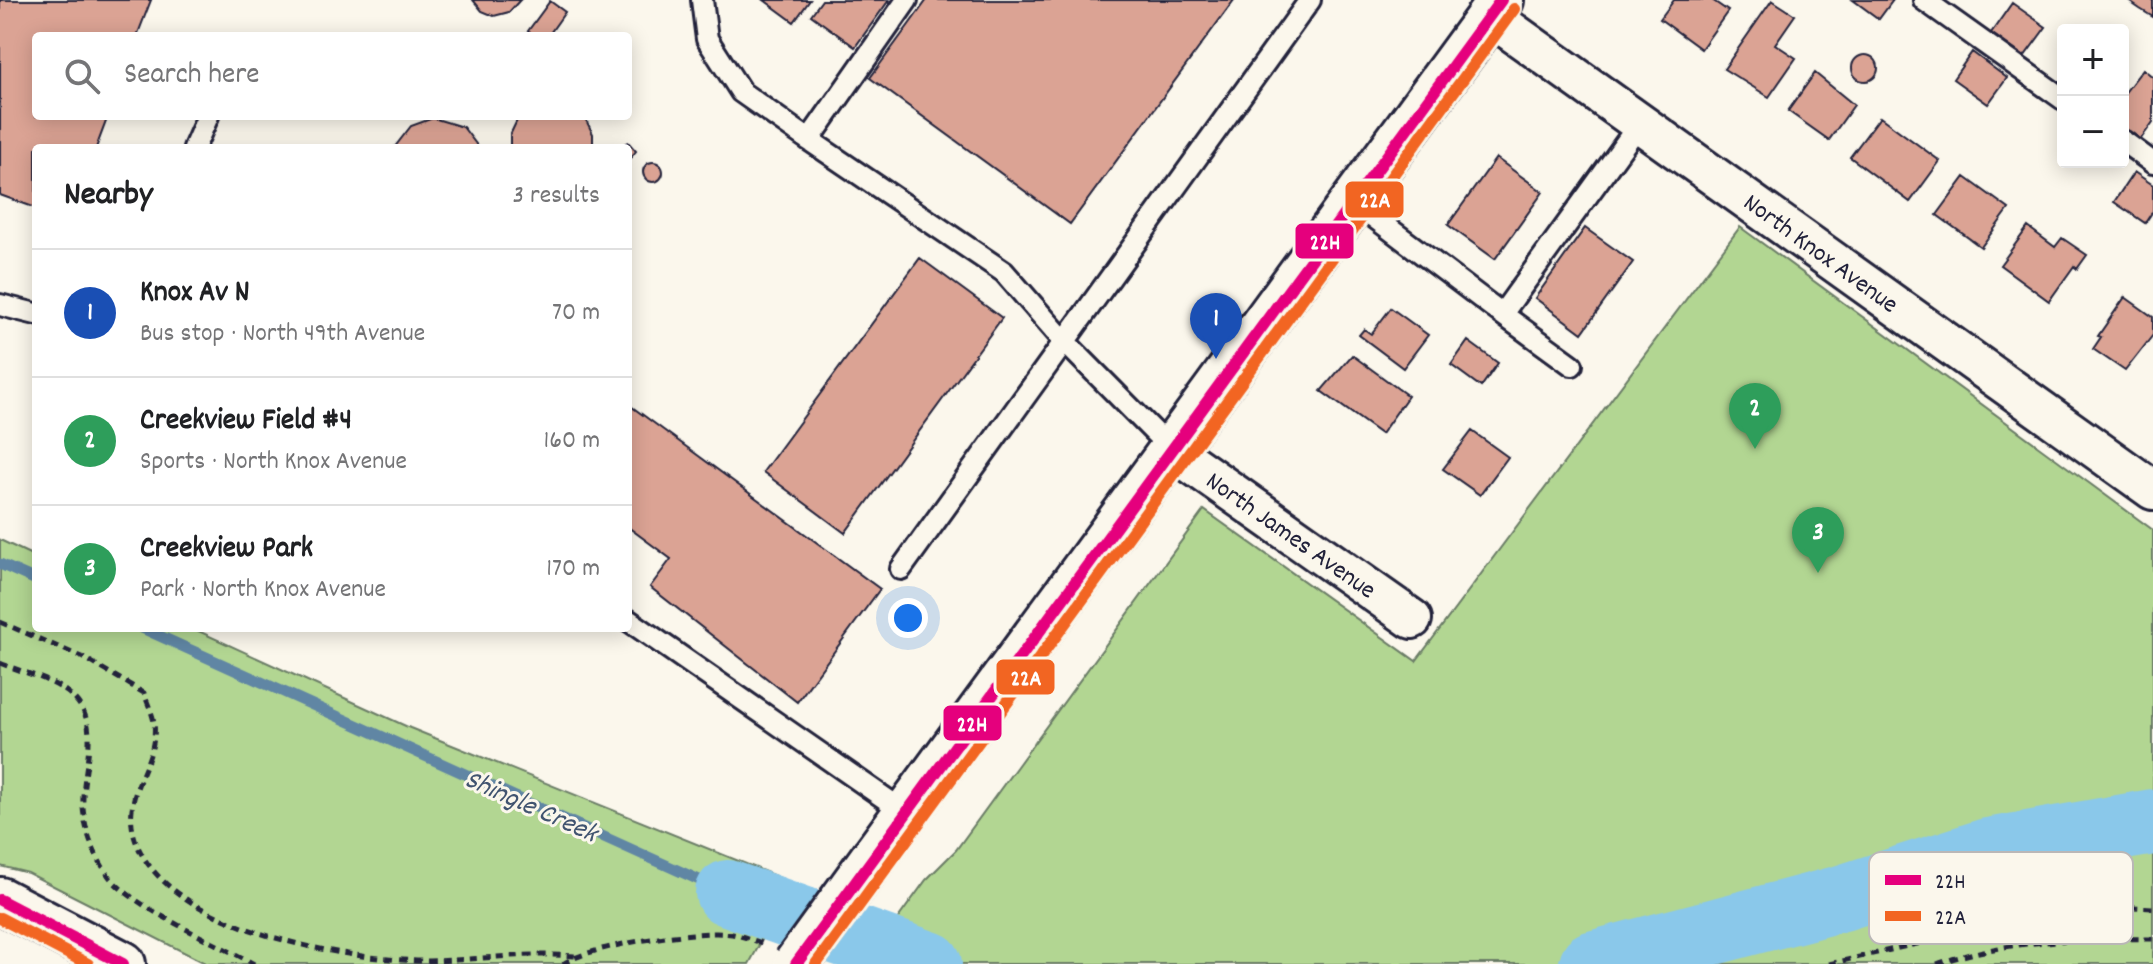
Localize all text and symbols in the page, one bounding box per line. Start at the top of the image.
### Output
map controls [2057,24,2129,168]
button: + [2057,24,2129,96]
search box [32,32,632,120]
icon: search [60,54,104,98]
text: Search here [124,55,260,98]
button: − [2057,96,2129,168]
text: Nearby [64,172,153,221]
text: 3 results [513,178,600,215]
line badge: 22A [1344,180,1405,219]
street label: North Knox Avenue [1735,186,1905,324]
text: 22A [1359,187,1391,218]
line badge: 22H [1294,222,1355,260]
text: 22H [1310,229,1340,260]
text: Knox Av N [140,273,250,316]
pin: 1 [1190,293,1242,359]
text: 1 [87,295,93,332]
text: 70 m [552,295,600,332]
text: Bus stop · North 49th Avenue [140,316,425,353]
pin: 2 [1729,383,1781,449]
text: Creekview Field #4 [140,401,352,444]
text: 2 [84,423,96,460]
text: 160 m [544,423,600,460]
text: Sports · North Knox Avenue [140,444,407,481]
street label: North James Avenue [1197,464,1383,610]
pin: 3 [1792,507,1844,573]
text: Creekview Park [140,529,313,572]
text: 3 [84,551,96,588]
text: 170 m [546,551,600,588]
text: Park · North Knox Avenue [140,572,386,609]
your location [888,598,928,638]
line badge: 22A [995,658,1056,696]
text: 22A [1010,665,1042,696]
line badge: 22H [942,704,1003,742]
text: 22H [957,711,987,742]
water label: Shingle Creek [457,762,605,857]
legend [1869,852,2133,944]
text: 22H [1935,868,1966,899]
text: 22A [1935,904,1966,935]

